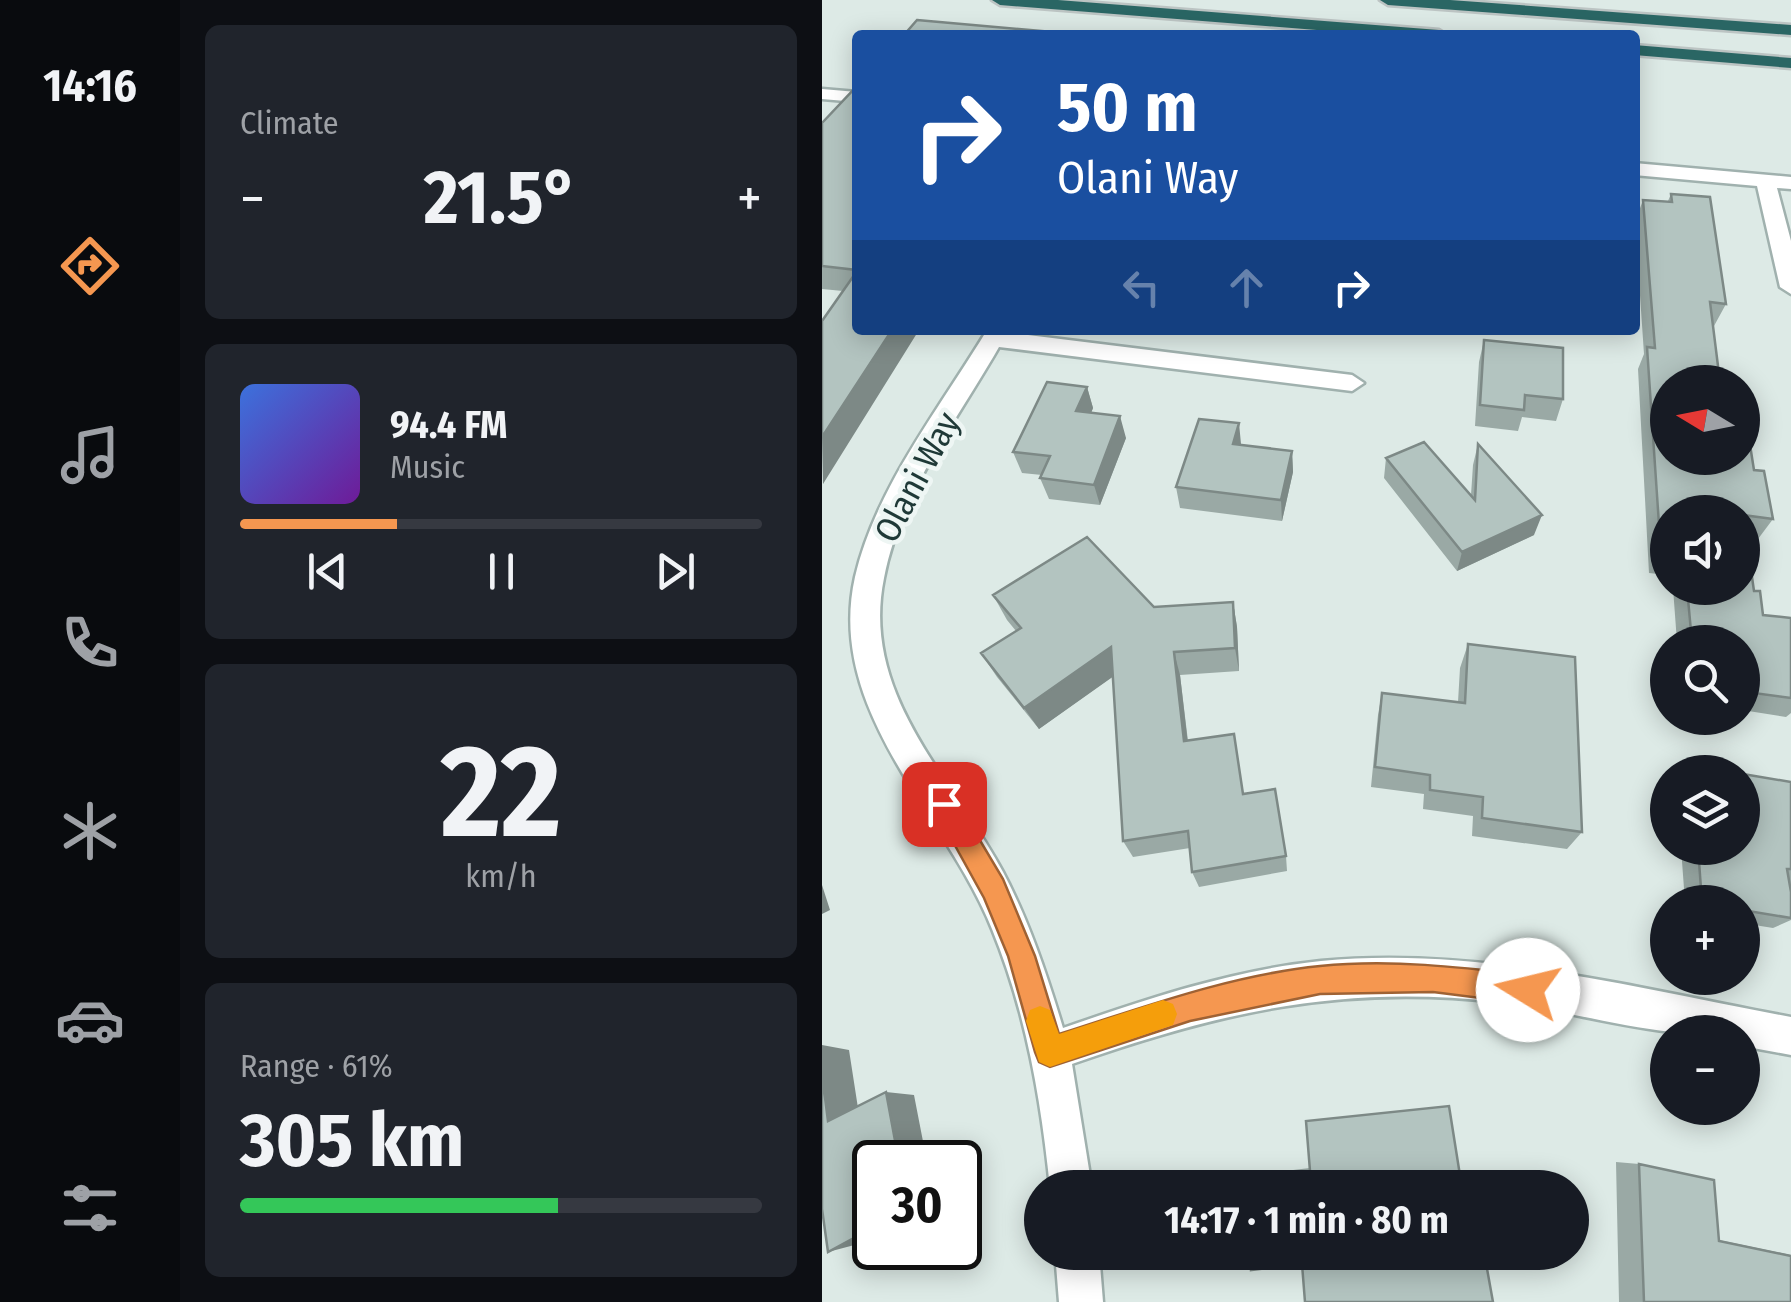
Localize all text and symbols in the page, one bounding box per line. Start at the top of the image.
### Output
text: 14:16 [43,59,137,113]
text: 50 m [1057,66,1198,150]
icon: right [892,70,1022,200]
text: Climate [240,104,339,142]
text: Olani Way [1057,151,1238,205]
text: 21.5° [424,153,578,243]
text: − [240,166,265,232]
text: + [737,166,762,232]
icon: directions [55,231,125,301]
icon: left [1114,260,1169,315]
icon: ahead [1219,260,1274,315]
icon: right [1324,260,1379,315]
north arrow [1650,365,1760,475]
map controls [1650,365,1760,1125]
text: 94.4 FM [390,402,507,448]
street label: Olani Way [865,405,969,549]
icon: music [55,420,125,490]
text: Music [390,448,465,486]
button: sound [1650,495,1760,605]
icon: previous [300,544,355,599]
icon: pause [474,544,529,599]
icon: next [648,544,703,599]
icon: phone [55,608,125,678]
button: search [1650,625,1760,735]
text: 22 [441,714,561,870]
button: layers [1650,755,1760,865]
pin [902,762,987,847]
icon: arrive [917,777,972,832]
icon: climate [55,796,125,866]
text: km/h [465,857,537,895]
button: + [1650,885,1760,995]
position arrow [1476,938,1580,1042]
icon: car [55,985,125,1055]
button: − [1650,1015,1760,1125]
text: Range · 61% [240,1047,393,1085]
text: 305 km [240,1096,464,1186]
speed limit sign: 30 [852,1140,982,1270]
icon: filters [55,1173,125,1243]
text: 14:17 · 1 min · 80 m [1164,1197,1449,1243]

